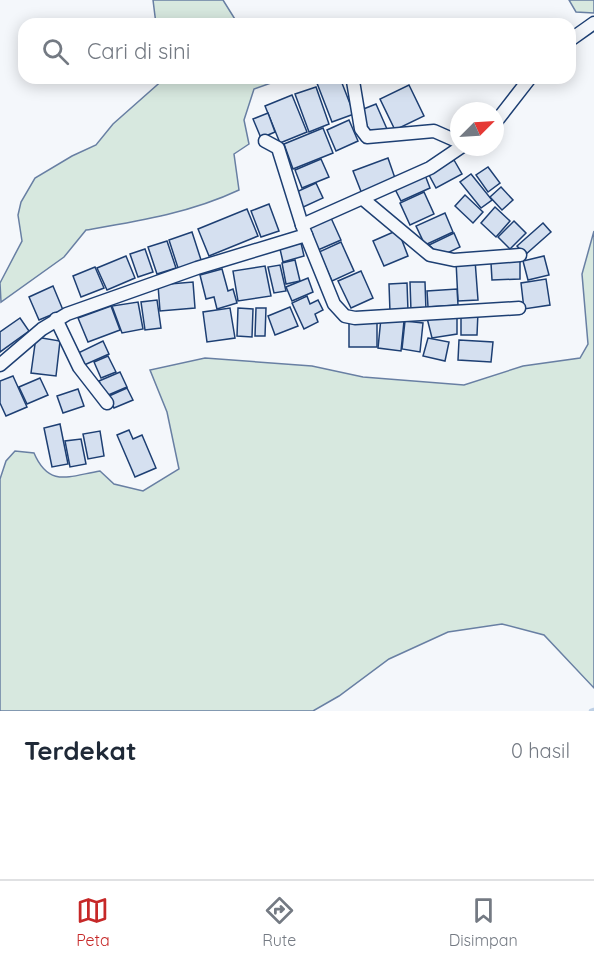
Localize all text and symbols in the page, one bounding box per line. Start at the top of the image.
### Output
search box [18,18,576,84]
icon: search [39,35,72,68]
text: Cari di sini [87,37,190,65]
north arrow [450,102,504,156]
text: Terdekat [24,734,137,767]
text: 0 hasil [511,738,570,763]
tab: Peta [76,894,110,950]
tab: Rute [262,894,296,950]
tab: Disimpan [449,894,518,950]

